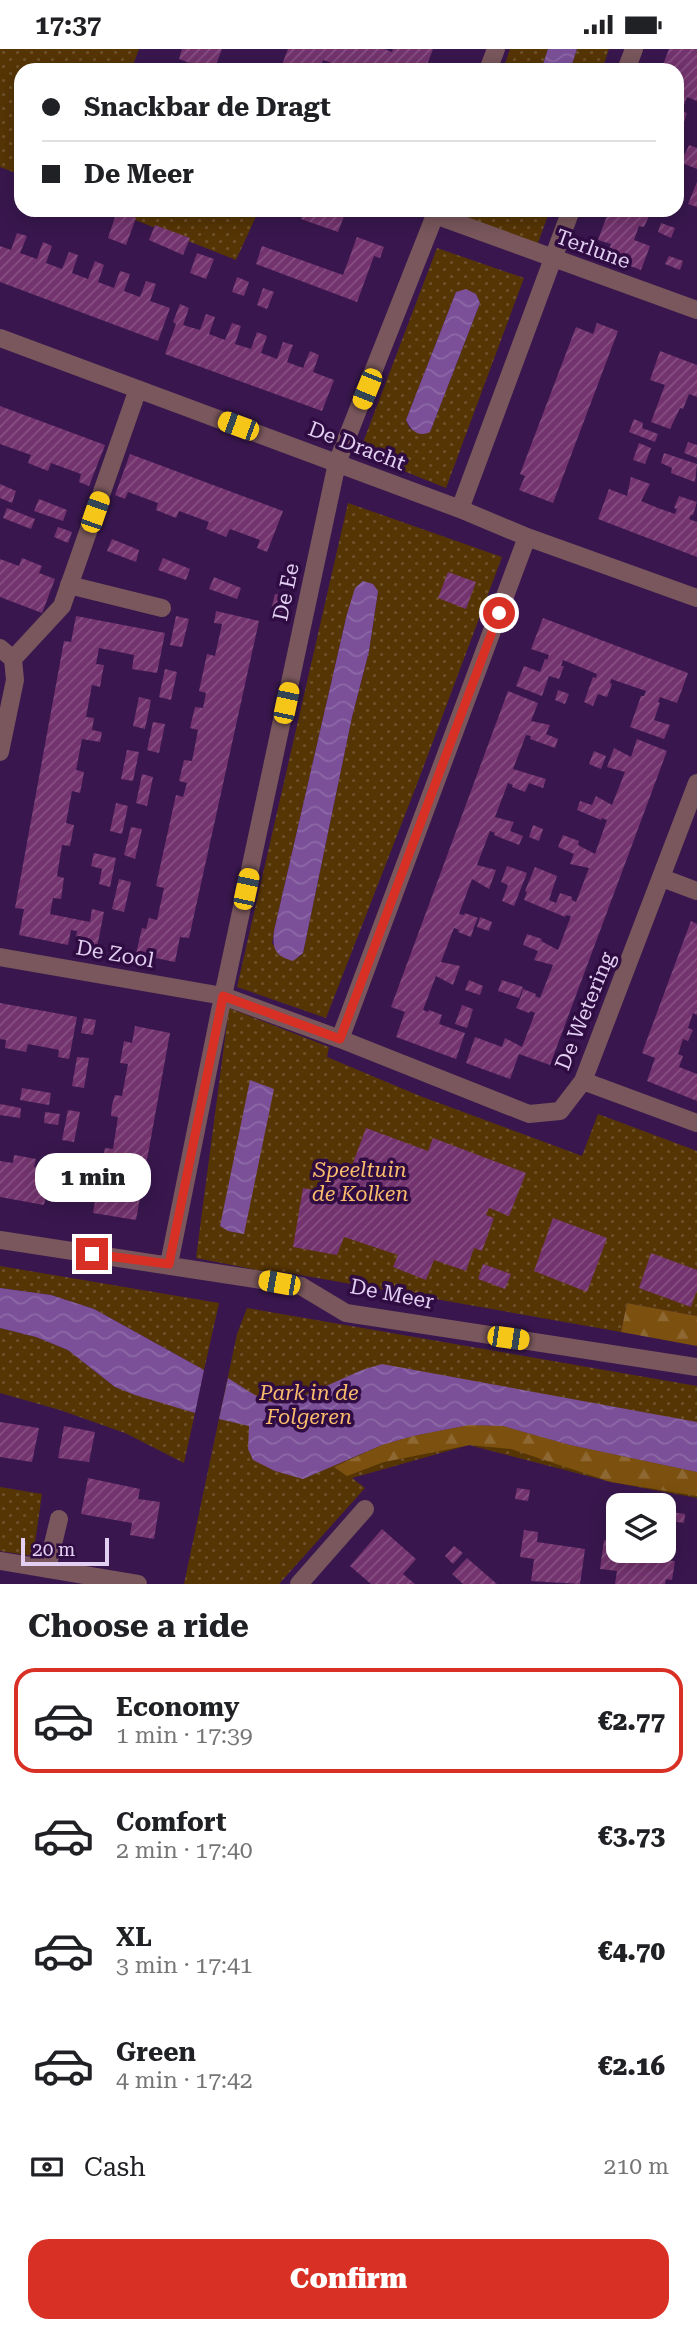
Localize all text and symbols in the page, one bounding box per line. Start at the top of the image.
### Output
text: 17:37 [35,10,101,40]
text: Snackbar de Dragt [84,92,331,122]
text: De Meer [84,159,194,189]
street label: Terlune [552,224,634,274]
car [350,366,385,412]
car [215,409,262,443]
street label: De Dracht [305,416,409,476]
car [79,489,112,535]
street label: De Ee [268,561,304,623]
route start [483,597,515,629]
car [272,680,301,726]
car [232,866,261,912]
street label: De Zool [74,935,156,973]
street label: De Wetering [550,948,620,1073]
callout: 1 min [34,1153,150,1201]
park label: Speeltuin de Kolken [312,1158,408,1206]
text: 1 min [61,1164,125,1191]
route end [76,1238,108,1270]
car [257,1269,302,1297]
street label: De Meer [348,1274,436,1314]
car [486,1325,531,1351]
park label: Park in de Folgeren [258,1381,359,1429]
map controls [606,1493,676,1563]
button: layers [606,1493,676,1563]
scale bar [21,1535,108,1567]
text: 20 m [32,1538,75,1561]
text: Choose a ride [28,1607,249,1645]
icon: car [32,1689,95,1752]
text: Economy [116,1692,239,1722]
text: €2.77 [598,1706,665,1736]
text: 1 min · 17:39 [116,1722,253,1749]
icon: car [32,1804,95,1867]
text: Comfort [116,1807,226,1837]
text: €3.73 [598,1821,665,1851]
text: 2 min · 17:40 [116,1837,253,1864]
icon: car [32,1919,95,1982]
text: XL [116,1922,152,1952]
text: €4.70 [598,1936,665,1966]
text: 3 min · 17:41 [116,1952,253,1979]
icon: car [32,2034,95,2097]
text: Green [116,2037,196,2067]
text: €2.16 [598,2051,665,2081]
text: 4 min · 17:42 [116,2067,253,2094]
icon: cash [28,2148,66,2186]
text: Cash [84,2152,146,2182]
text: 210 m [604,2153,669,2180]
button: Confirm [28,2239,669,2319]

